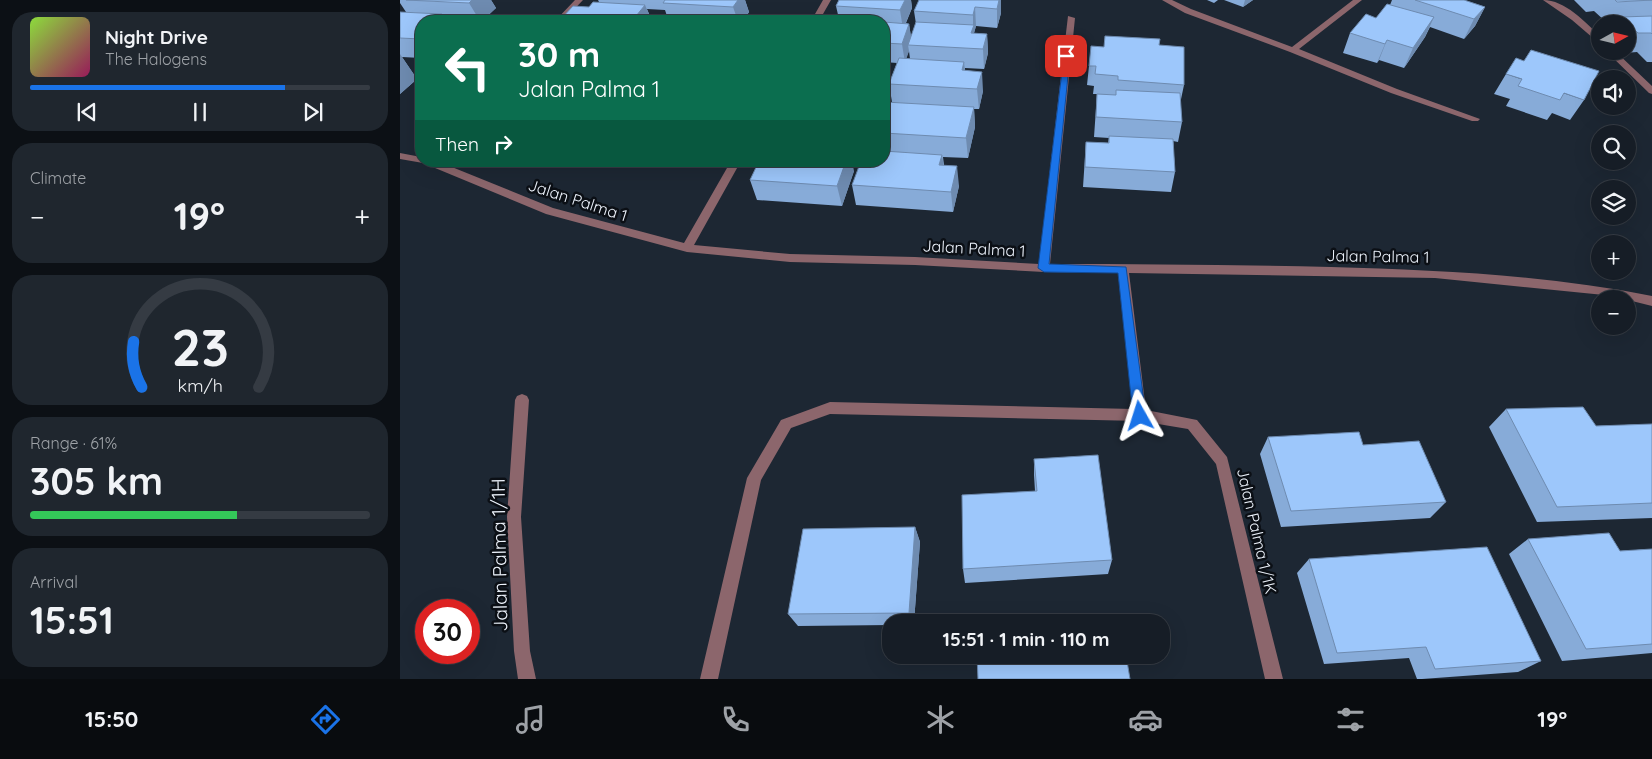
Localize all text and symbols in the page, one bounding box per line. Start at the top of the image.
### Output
north arrow [1591,15,1636,60]
map controls [1591,15,1636,335]
text: Night Drive [105,25,208,49]
text: 30 m [518,32,600,76]
icon: left [435,35,500,100]
pin [1045,35,1087,77]
icon: arrive [1052,42,1080,70]
text: The Halogens [105,49,207,69]
button: sound [1591,70,1636,115]
text: Jalan Palma 1 [518,75,660,103]
icon: previous [73,98,101,126]
icon: pause [186,98,214,126]
icon: next [299,98,327,126]
button: search [1591,125,1636,170]
icon: right [489,130,517,158]
text: Then [435,132,479,156]
text: Climate [30,168,86,188]
street label: Jalan Palma 1 [526,175,630,225]
button: layers [1591,180,1636,225]
text: 19° [174,192,225,240]
text: − [30,199,45,234]
text: + [354,199,370,234]
street label: Jalan Palma 1 [922,235,1026,261]
button: + [1591,235,1636,280]
street label: Jalan Palma 1 [1326,245,1430,267]
button: − [1591,290,1636,335]
text: 23 [171,314,229,379]
text: km/h [177,374,223,396]
position arrow [1113,389,1165,441]
text: Range · 61% [30,433,117,453]
text: 305 km [30,457,163,505]
street label: Jalan Palma 1/1K [1233,466,1281,596]
street label: Jalan Palma 1/1H [486,478,512,632]
text: Arrival [30,572,78,592]
text: 15:51 [30,596,114,644]
speed limit sign: 30 [415,599,480,664]
text: 15:51 · 1 min · 110 m [943,627,1109,651]
icon: directions [308,702,343,737]
icon: music [513,702,548,737]
icon: phone [718,702,753,737]
icon: climate [923,702,958,737]
icon: car [1128,702,1163,737]
icon: filters [1333,702,1368,737]
text: 15:50 [85,705,138,733]
text: 19° [1537,705,1567,733]

